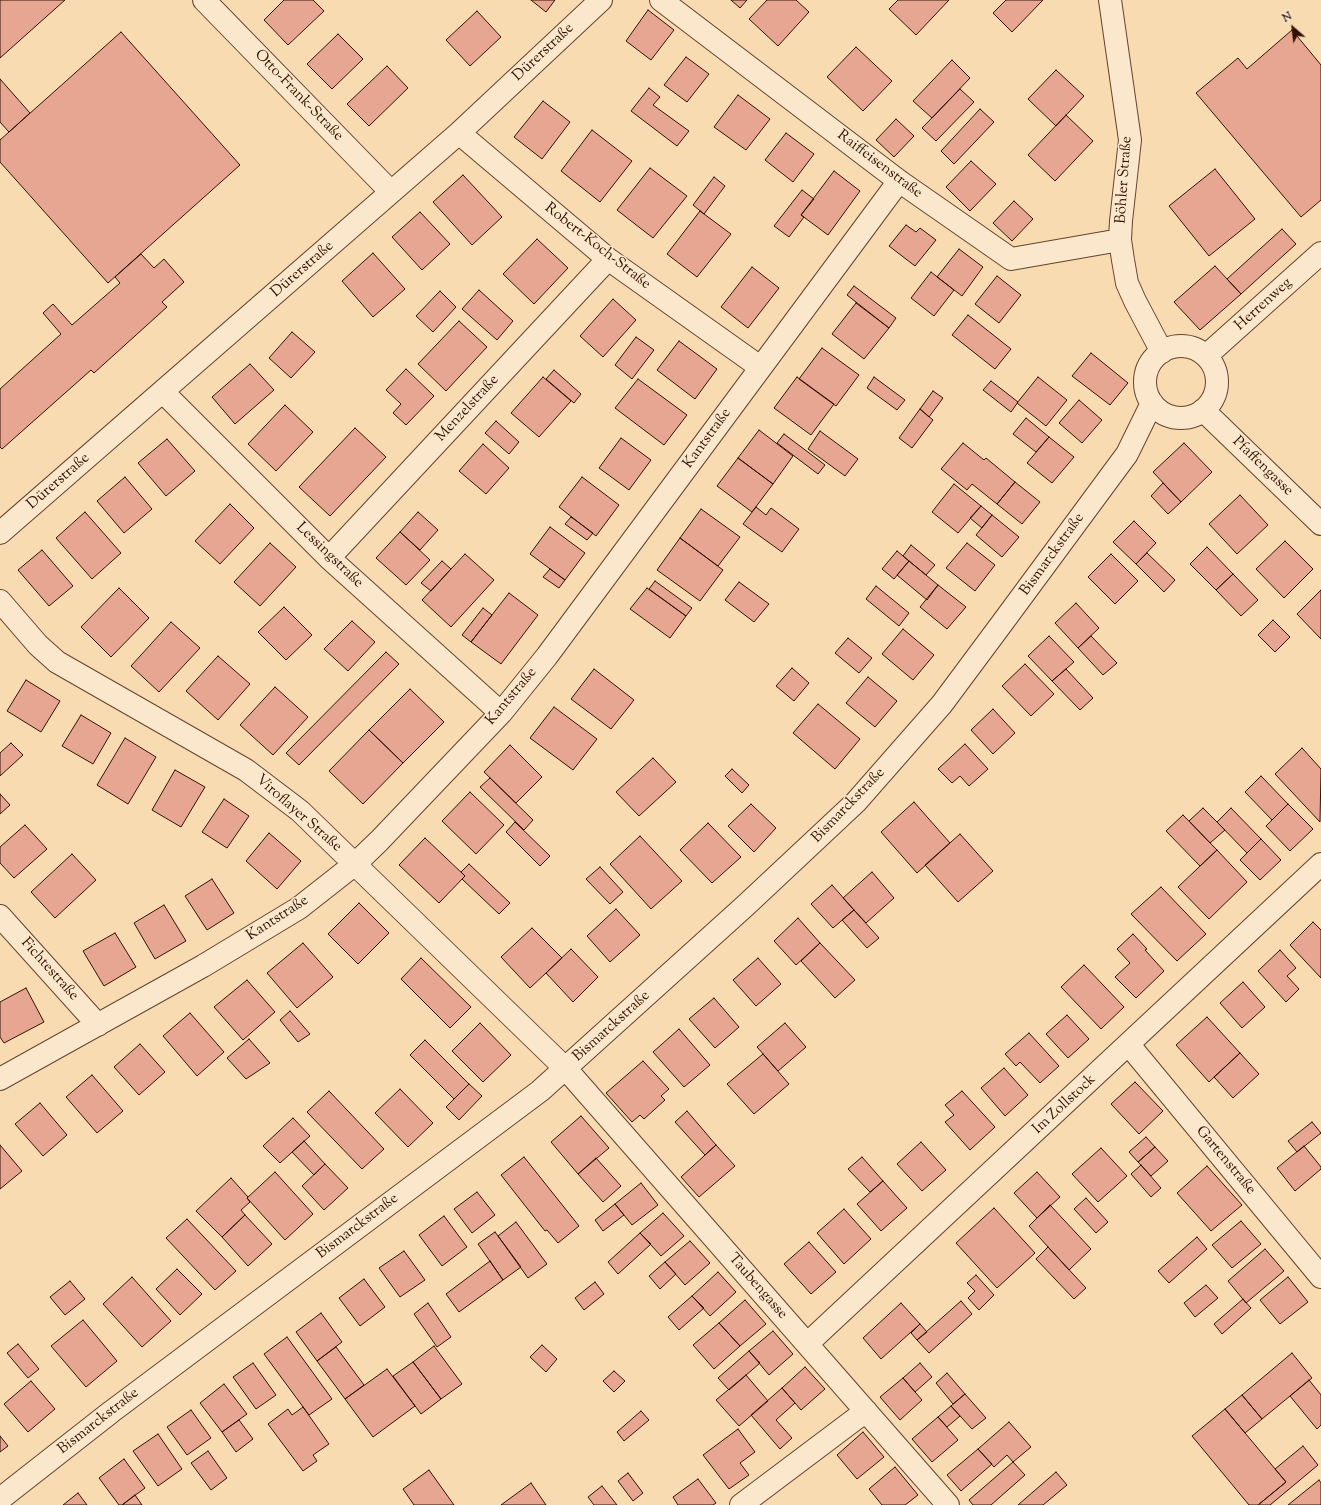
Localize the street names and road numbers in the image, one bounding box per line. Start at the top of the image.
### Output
street label: Dürerstraße [510,20,578,86]
street label: Otto-Frank-Straße [250,46,346,146]
street label: Raiffeisenstraße [833,127,925,203]
street label: Böhler Straße [1113,136,1137,224]
street label: Robert-Koch-Straße [540,200,654,294]
street label: Dürerstraße [268,238,338,302]
street label: Herrenweg [1232,275,1296,335]
street label: Menzelstraße [433,372,503,446]
street label: Kantstraße [680,405,736,473]
street label: Pfaffengasse [1228,433,1296,501]
street label: Dürerstraße [24,450,94,514]
street label: Bismarckstraße [1017,510,1089,600]
street label: Lessingstraße [292,519,366,593]
street label: Kantstraße [483,664,541,730]
street label: Bismarckstraße [809,765,889,847]
street label: Viroflayer Straße [251,772,345,856]
street label: Kantstraße [244,892,312,946]
street label: Fichtestraße [16,935,82,1005]
street label: Bismarckstraße [570,988,654,1066]
street label: Im Zollstock [1030,1071,1100,1139]
street label: Gartenstraße [1191,1123,1259,1199]
street label: Bismarckstraße [314,1190,402,1264]
street label: Taubengasse [724,1250,790,1324]
street label: Bismarckstraße [55,1385,143,1459]

